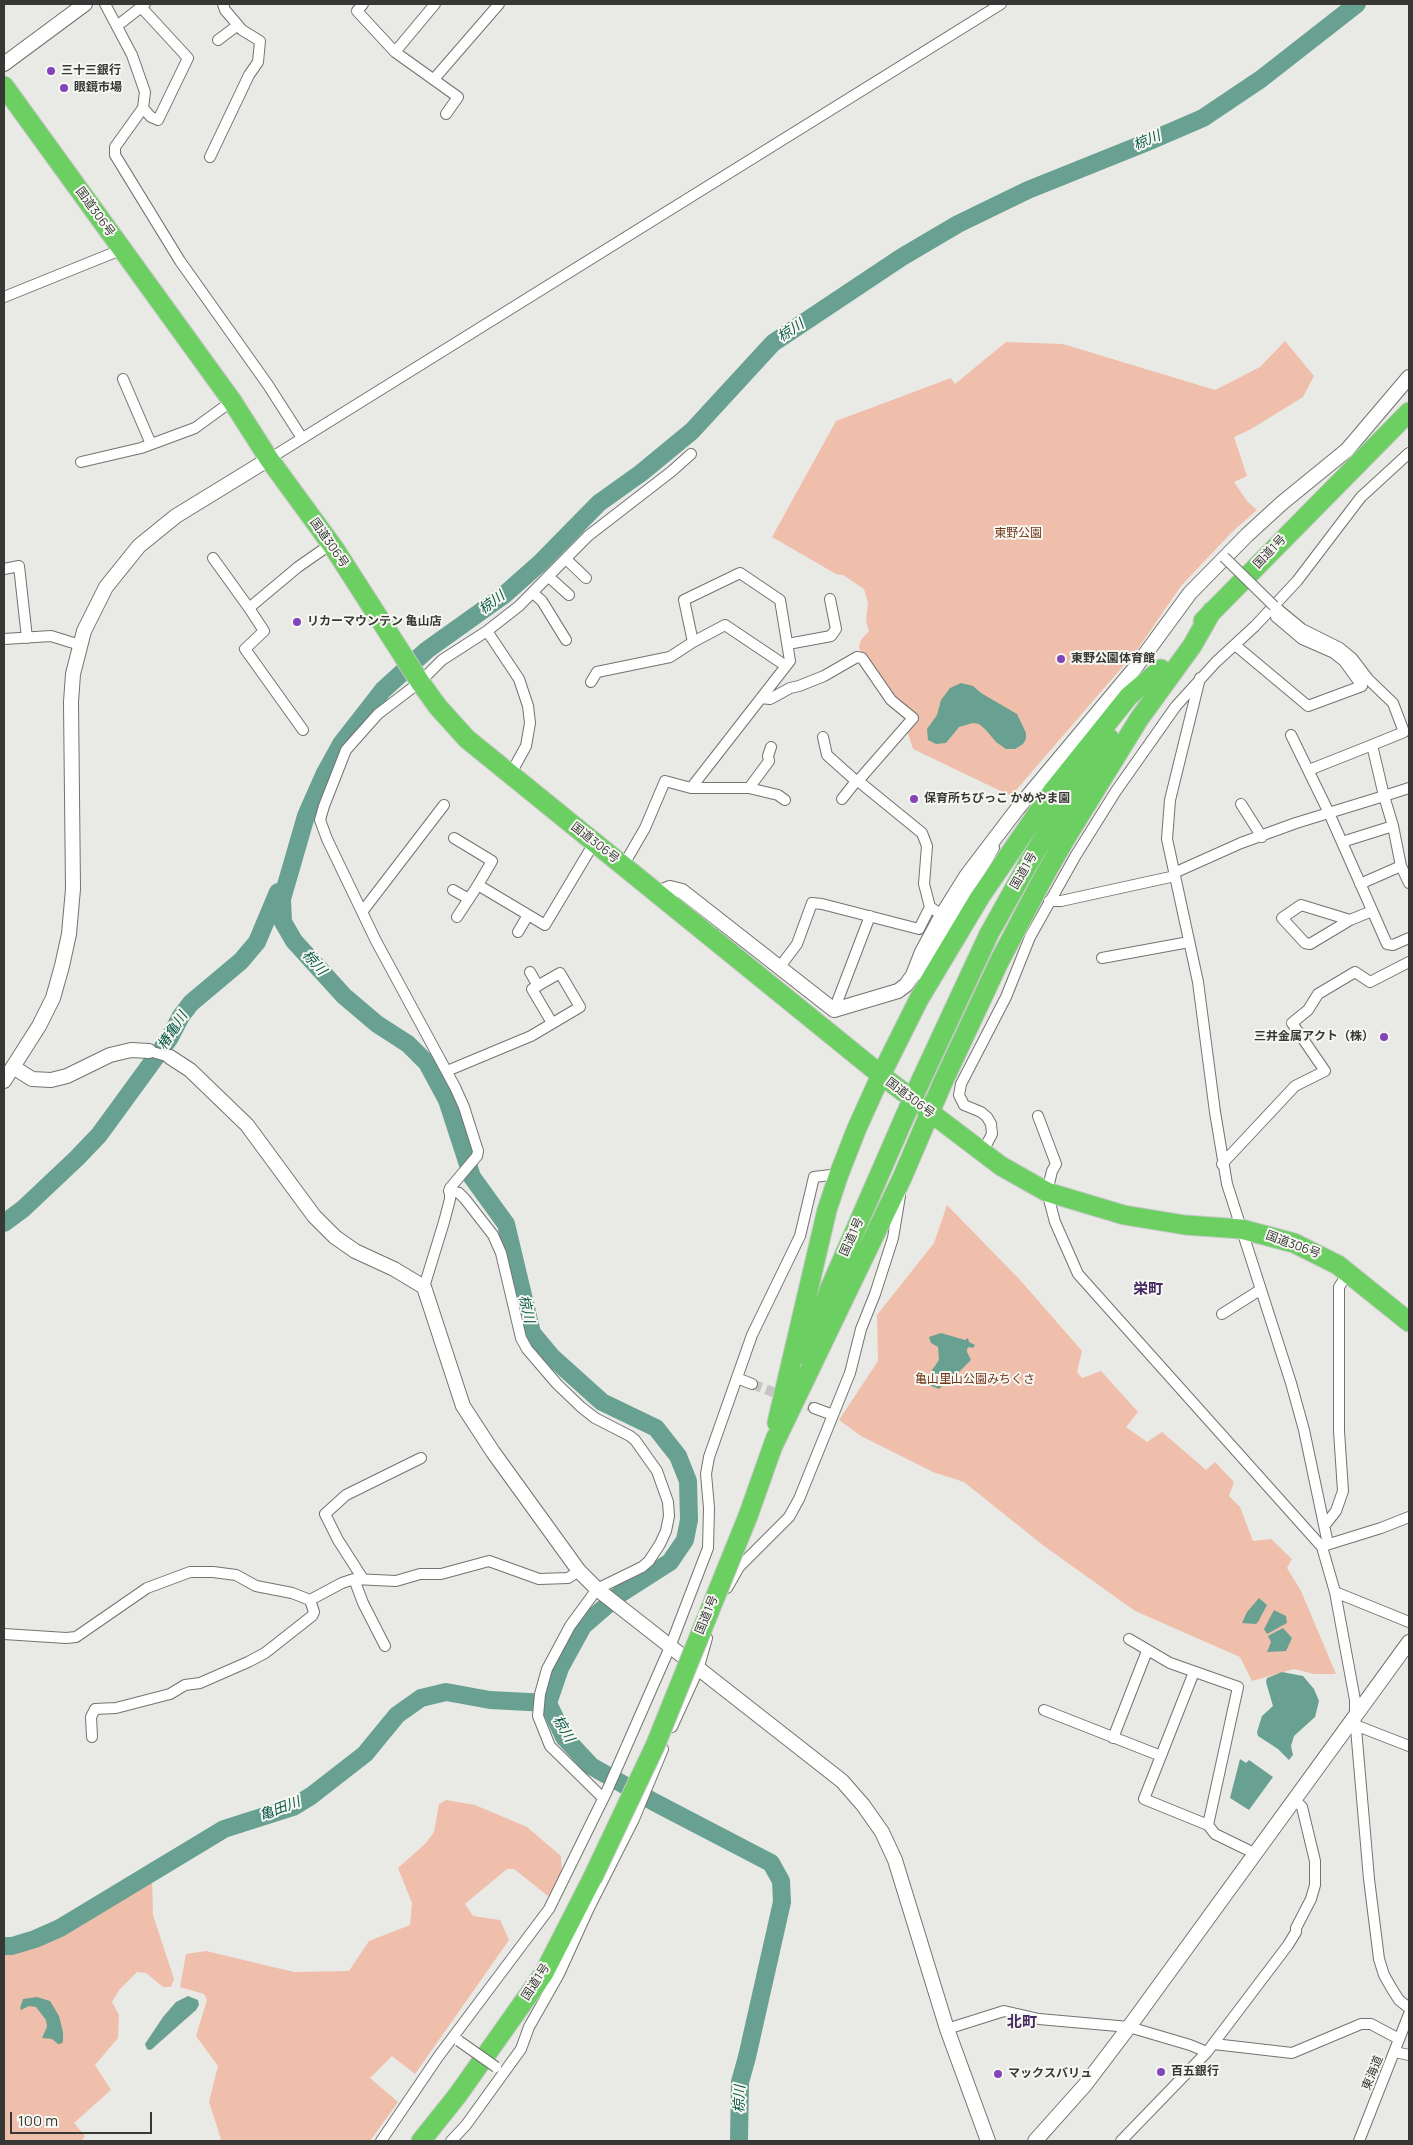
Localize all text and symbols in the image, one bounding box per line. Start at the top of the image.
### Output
place label: 三十三銀行 [61,64,121,78]
marker: 三十三銀行 [45,65,57,77]
place label: 眼鏡市場 [74,81,122,95]
marker: 眼鏡市場 [58,82,70,94]
water label: 椋川 [1131,128,1163,154]
street label: 国道306号 [72,185,118,239]
water label: 椋川 [775,316,807,346]
street label: 国道306号 [307,515,351,571]
park label: 東野公園 [994,527,1042,541]
street label: 国道1号 [1251,532,1289,572]
water label: 椋川 [476,588,508,618]
place label: リカーマウンテン 亀山店 [307,615,441,629]
marker: リカーマウンテン 亀山店 [291,616,303,628]
place label: 東野公園体育館 [1071,652,1155,666]
marker: 東野公園体育館 [1055,653,1067,665]
place label: 保育所ちびっこ かめやま園 [924,792,1070,806]
marker: 保育所ちびっこ かめやま園 [908,793,920,805]
street label: 国道306号 [568,820,622,866]
street label: 国道1号 [1008,850,1040,892]
water label: 椋川 [298,947,330,979]
water label: 椿亀川 [155,1009,191,1053]
place label: 三井金属アクト（株） [1254,1030,1374,1044]
marker: 三井金属アクト（株） [1378,1031,1390,1043]
street label: 国道306号 [883,1075,937,1121]
street label: 国道1号 [837,1215,867,1259]
street label: 国道306号 [1264,1228,1322,1262]
district label: 栄町 [1133,1281,1163,1299]
water label: 椋川 [515,1293,537,1325]
park label: 亀山里山公園みちくさ [915,1373,1035,1387]
street label: 国道1号 [693,1593,721,1637]
water label: 椋川 [549,1713,577,1745]
water label: 亀田川 [257,1794,303,1824]
street label: 国道1号 [519,1961,553,2003]
district label: 北町 [1007,2014,1037,2032]
street label: 東海道 [1360,2054,1386,2092]
place label: 百五銀行 [1171,2065,1219,2079]
marker: 百五銀行 [1155,2066,1167,2078]
place label: マックスバリュ [1008,2067,1092,2081]
marker: マックスバリュ [992,2068,1004,2080]
water label: 椋川 [731,2085,749,2113]
scale bar [12,2102,155,2134]
text: 100 m [18,2110,58,2131]

